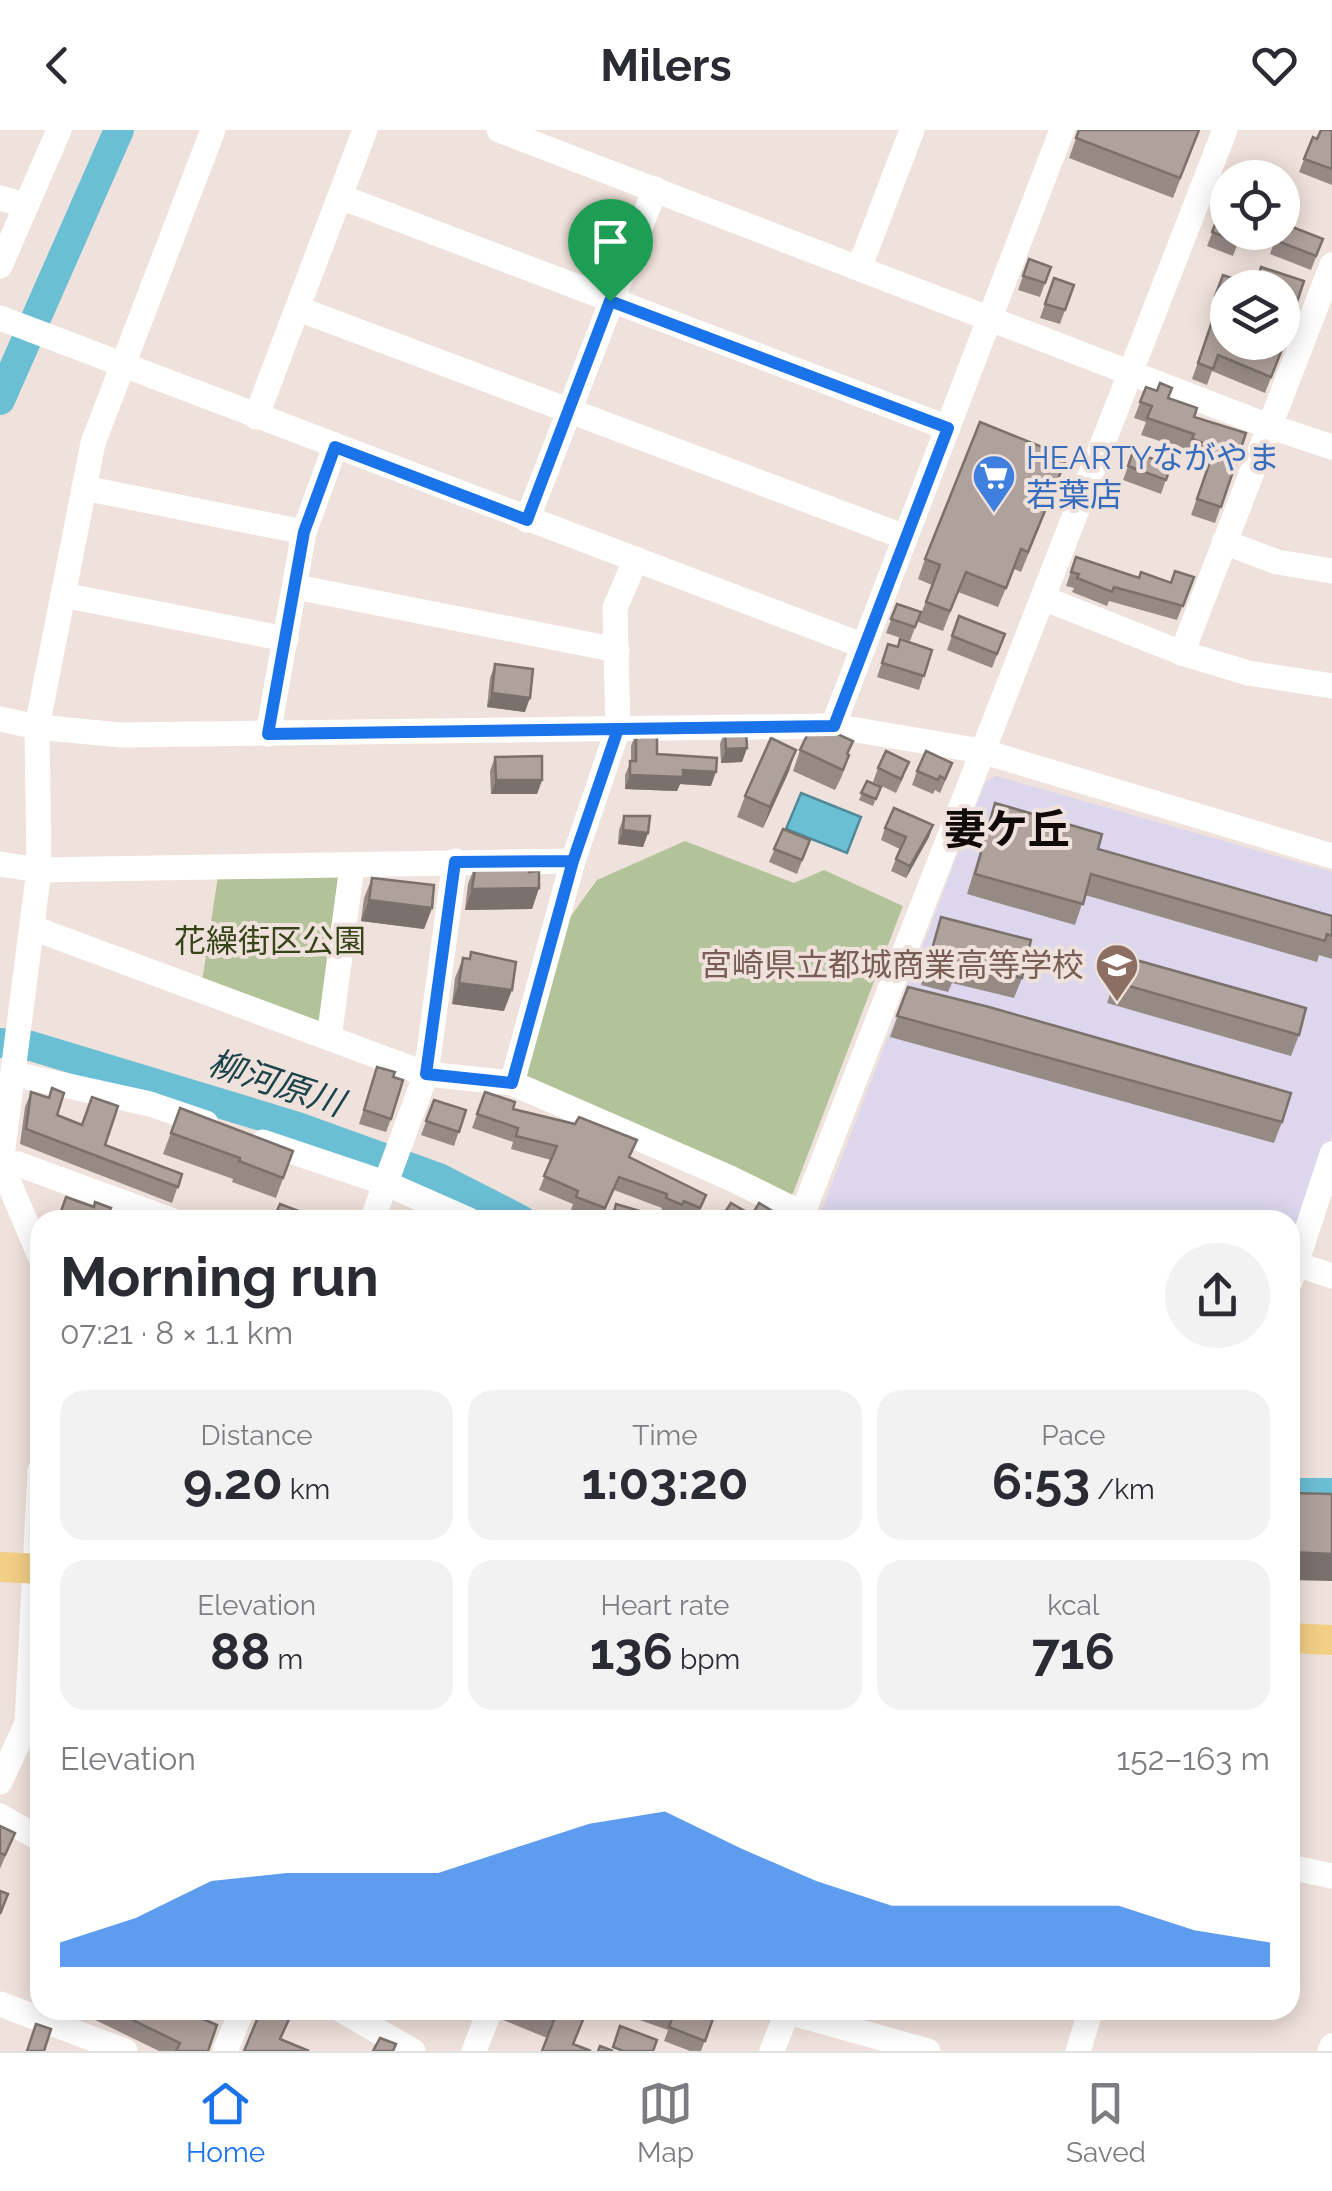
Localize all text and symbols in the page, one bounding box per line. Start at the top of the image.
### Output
icon: back [30,38,85,93]
icon: heart [1247,38,1302,93]
text: Milers [600,39,732,92]
map controls [1210,160,1300,360]
button: locate [1210,160,1300,250]
pin [568,199,653,302]
icon: arrive [583,214,638,269]
button: layers [1210,270,1300,360]
place label: HEARTYながやま 若葉店 [1026,439,1280,513]
supermarket icon: HEARTYながやま 若葉店 [971,453,1017,514]
district label: 妻ケ丘 [944,805,1070,854]
park label: 花繰街区公園 [174,922,366,959]
school or university icon: 宮崎県立都城商業高等学校 [1094,942,1140,1003]
place label: 宮崎県立都城商業高等学校 [700,946,1084,983]
water label: 柳河原川 [203,1041,353,1125]
button: share [1165,1243,1270,1348]
text: Morning run [60,1244,379,1309]
text: 07:21 · 8 × 1.1 km [60,1314,293,1351]
text: Distance [201,1419,313,1452]
text: Time [632,1419,698,1452]
text: Pace [1041,1419,1105,1452]
text: 9.20 [183,1452,283,1511]
text: 1:03:20 [582,1452,748,1511]
text: 6:53 [992,1452,1090,1511]
text: km [283,1473,330,1506]
text: /km [1090,1473,1155,1506]
text: Elevation [197,1589,316,1622]
text: Heart rate [601,1589,729,1622]
text: kcal [1047,1589,1100,1622]
text: 88 [210,1622,270,1681]
text: 136 [590,1622,673,1681]
text: 716 [1032,1622,1115,1681]
text: m [270,1643,303,1676]
text: bpm [673,1643,740,1676]
text: Elevation [60,1740,196,1777]
text: 152–163 m [1117,1740,1270,1777]
tab: Home [186,2076,265,2169]
tab: Map [637,2076,694,2169]
tab: Saved [1066,2076,1146,2169]

